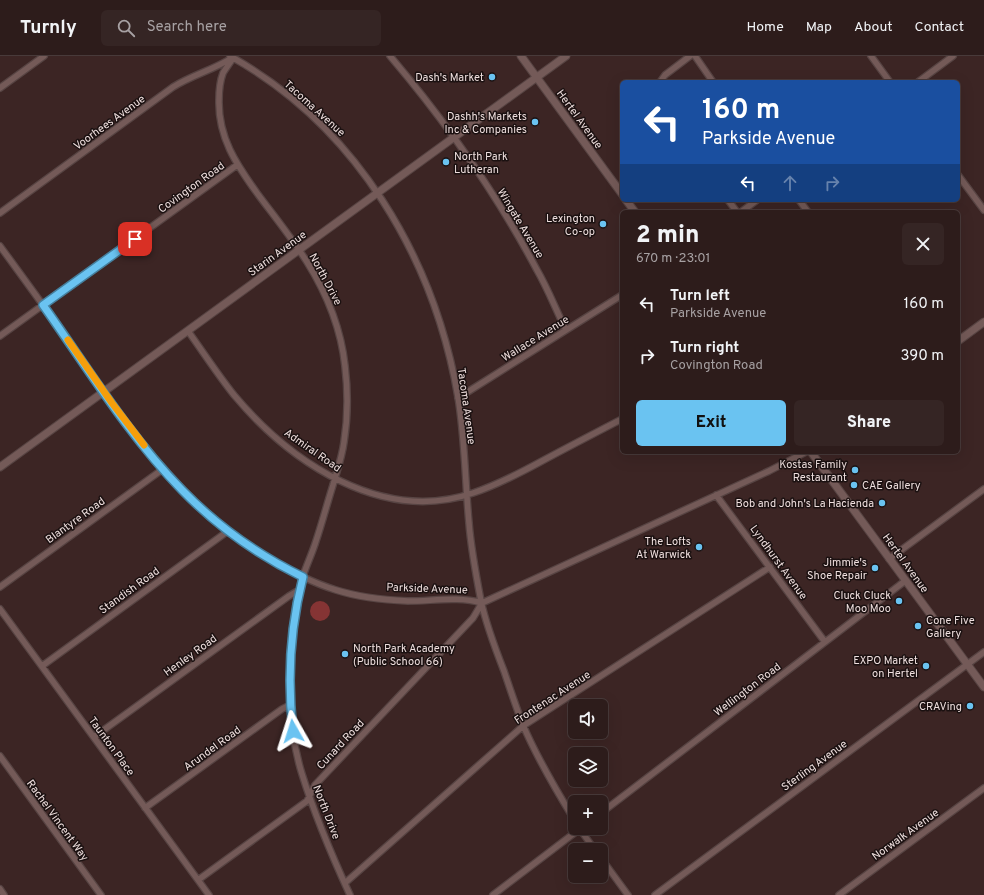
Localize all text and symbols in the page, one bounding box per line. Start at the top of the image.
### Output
search box [101,10,381,46]
text: Turnly [20,16,77,40]
icon: search [115,17,137,39]
text: Search here [147,18,227,37]
text: Home [747,19,784,36]
text: Map [806,19,832,36]
text: About [854,19,893,36]
text: Contact [915,19,964,36]
place label: Dash's Market [415,71,484,85]
marker: Dash's Market [487,72,497,82]
street label: Tacoma Avenue [281,78,348,140]
street label: Hertel Avenue [553,87,605,152]
street label: Voorhees Avenue [71,92,148,153]
text: 160 m [702,93,780,129]
icon: left [636,96,688,148]
place label: Dashh's Markets Inc & Companies [444,110,527,137]
marker: Dashh's Markets Inc & Companies [530,117,540,127]
text: Parkside Avenue [702,128,835,151]
place label: North Park Lutheran [454,150,508,177]
marker: North Park Lutheran [441,157,451,167]
street label: Covington Road [156,159,228,217]
icon: left [737,172,759,194]
icon: ahead [779,172,801,194]
icon: right [821,172,843,194]
street label: Wingate Avenue [494,186,547,261]
place label: Lexington Co-op [546,212,595,239]
marker: Lexington Co-op [598,219,608,229]
text: 2 min [636,221,700,251]
pin [118,222,152,256]
button: close [902,223,944,265]
icon: arrive [124,228,146,250]
street label: Starin Avenue [246,228,310,280]
street label: North Drive [306,251,345,308]
text: 670 m · 23:01 [636,251,710,267]
text: Turn left [670,287,730,306]
icon: left [636,293,658,315]
text: 160 m [904,295,944,314]
text: Parkside Avenue [670,306,766,322]
street label: Wallace Avenue [499,312,572,365]
text: Turn right [670,339,739,358]
icon: right [636,345,658,367]
text: 390 m [901,347,944,366]
text: Covington Road [670,358,763,374]
street label: Tacoma Avenue [454,367,478,446]
button: Exit [636,400,786,446]
button: Share [794,400,944,446]
street label: Admiral Road [281,426,344,476]
place label: Kostas Family Restaurant [779,458,847,485]
marker: Kostas Family Restaurant [850,465,860,475]
place label: CAE Gallery [862,479,921,493]
marker: CAE Gallery [849,480,859,490]
street label: Blantyre Road [43,495,108,547]
place label: Bob and John's La Hacienda [735,497,874,511]
marker: Bob and John's La Hacienda [877,498,887,508]
street label: Lyndhurst Avenue [746,522,810,603]
street label: Hertel Avenue [879,531,931,596]
place label: The Lofts At Warwick [636,535,691,562]
marker: The Lofts At Warwick [694,542,704,552]
place label: Jimmie's Shoe Repair [807,556,868,583]
marker: Jimmie's Shoe Repair [870,563,880,573]
street label: Standish Road [97,564,163,617]
street label: Parkside Avenue [386,581,468,597]
place label: Cluck Cluck Moo Moo [833,589,891,616]
marker: Cluck Cluck Moo Moo [894,596,904,606]
place label: Cone Five Gallery [926,614,975,641]
marker: Cone Five Gallery [913,621,923,631]
street label: Henley Road [161,632,220,680]
place label: North Park Academy (Public School 66) [353,642,455,669]
marker: North Park Academy (Public School 66) [340,649,350,659]
place label: EXPO Market on Hertel [853,654,918,681]
street label: Wellington Road [711,660,784,720]
marker: EXPO Market on Hertel [921,661,931,671]
street label: Frontenac Avenue [512,668,593,728]
map controls [568,699,608,883]
button: sound [568,699,608,739]
place label: CRAVing [919,700,962,714]
marker: CRAVing [965,701,975,711]
position arrow [272,710,314,752]
street label: Taunton Place [85,714,137,779]
street label: Cunard Road [314,717,368,773]
street label: Arundel Road [181,723,244,774]
street label: Sterling Avenue [779,737,850,794]
button: layers [568,747,608,787]
street label: Rachel Vincent Way [23,777,91,864]
street label: North Drive [309,783,343,842]
button: + [568,795,608,835]
street label: Norwalk Avenue [869,806,942,864]
button: − [568,843,608,883]

